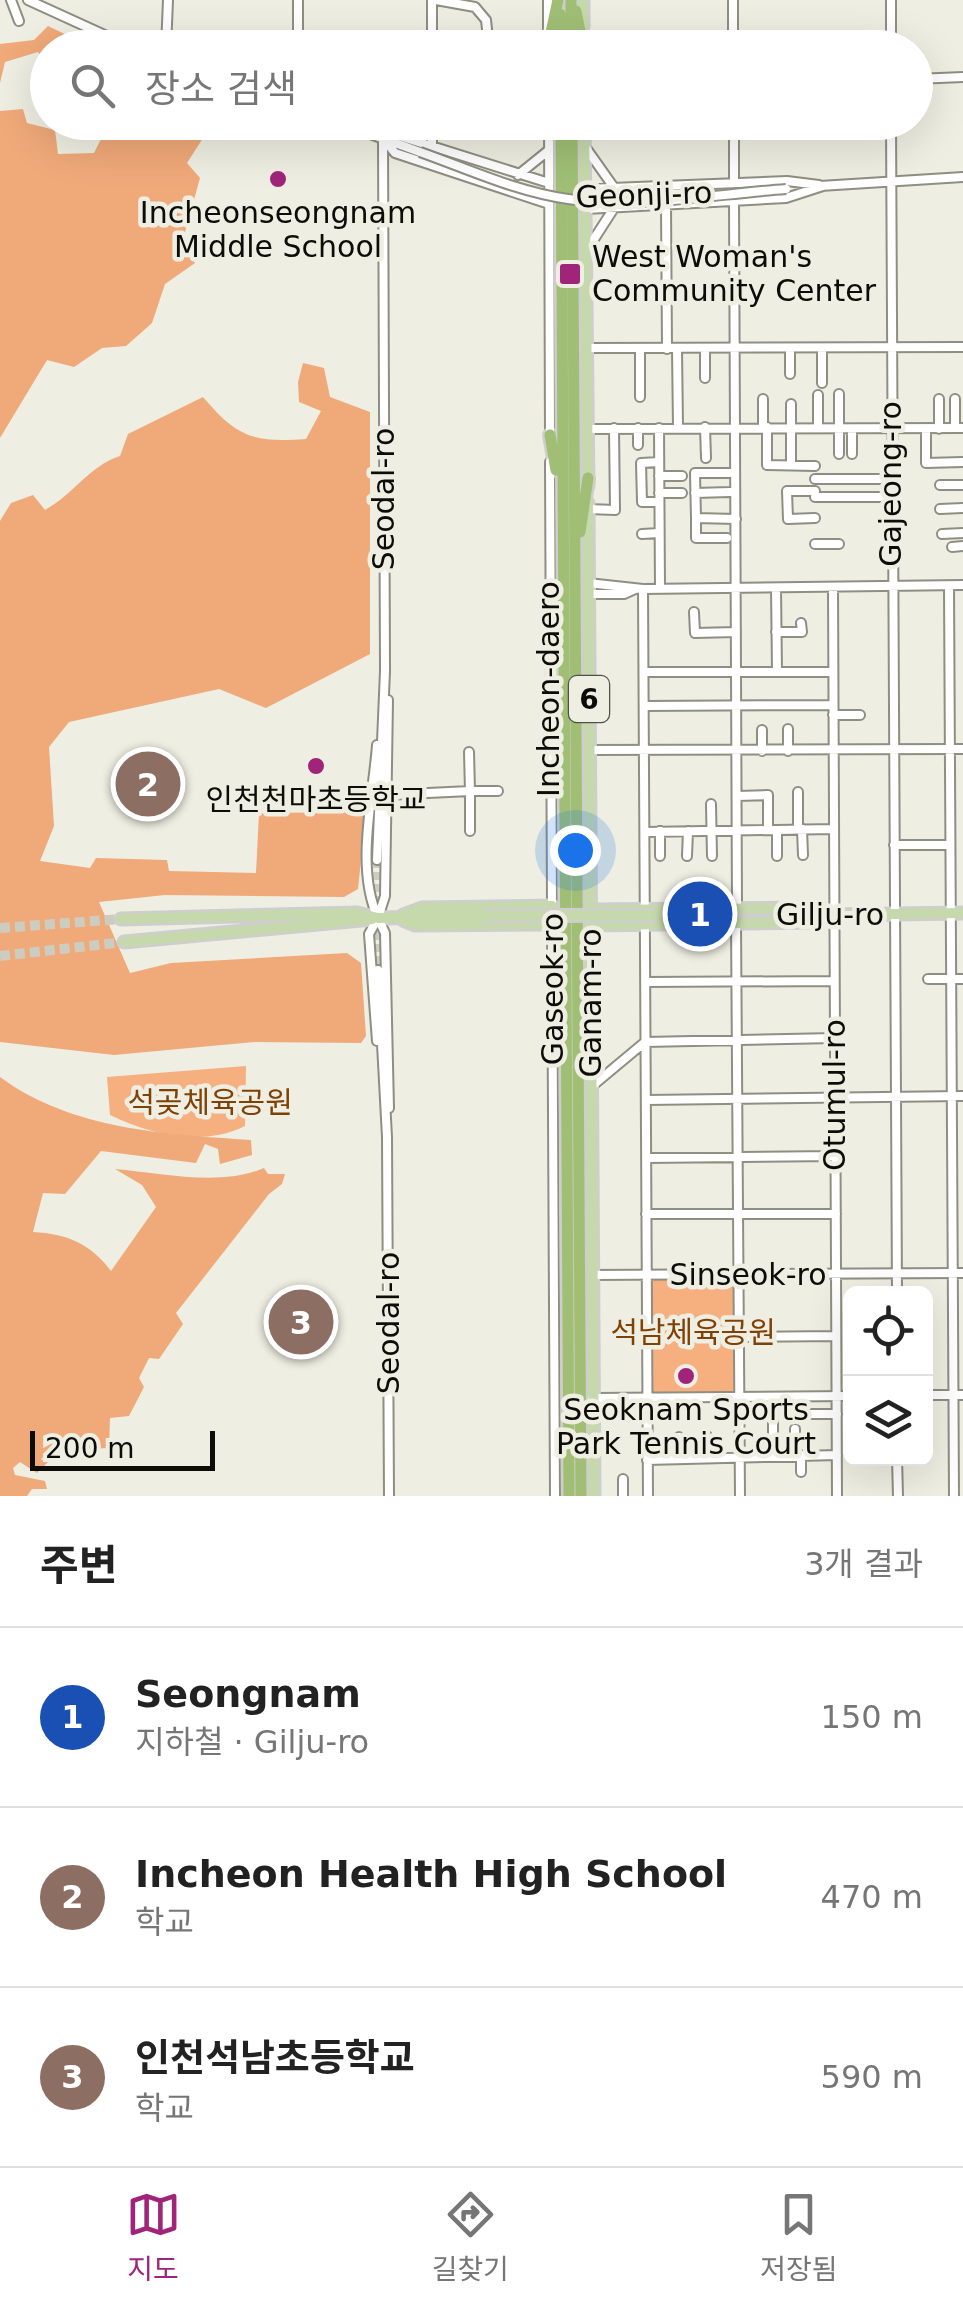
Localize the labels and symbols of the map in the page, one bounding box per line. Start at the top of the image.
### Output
marker: Incheonseongnam Middle School [267,168,289,190]
street label: Geonji-ro [575,175,713,214]
place label: Incheonseongnam Middle School [140,195,416,264]
place label: West Woman's Community Center [592,239,877,308]
marker: West Woman's Community Center [557,261,583,287]
street label: Gajeong-ro [873,401,908,567]
street label: Seodal-ro [366,428,401,570]
street label: Incheon-daero [531,581,566,797]
road number: 6 [569,676,609,722]
pin: 2 [116,746,180,822]
marker: 인천천마초등학교 [305,755,327,777]
place label: 인천천마초등학교 [206,782,426,817]
your location [550,825,601,876]
pin: 1 [668,876,732,952]
street label: Gilju-ro [776,897,884,932]
street label: Gaseok-ro [535,913,570,1065]
street label: Ganam-ro [573,928,608,1078]
street label: Otumul-ro [817,1019,852,1171]
park label: 석곶체육공원 [127,1085,293,1120]
street label: Seodal-ro [371,1252,406,1394]
street label: Sinseok-ro [669,1257,827,1292]
pin: 3 [268,1284,334,1360]
park label: 석남체육공원 [610,1315,776,1350]
marker: Seoknam Sports Park Tennis Court [675,1365,697,1387]
place label: Seoknam Sports Park Tennis Court [556,1392,816,1461]
scale bar [30,1426,215,1470]

